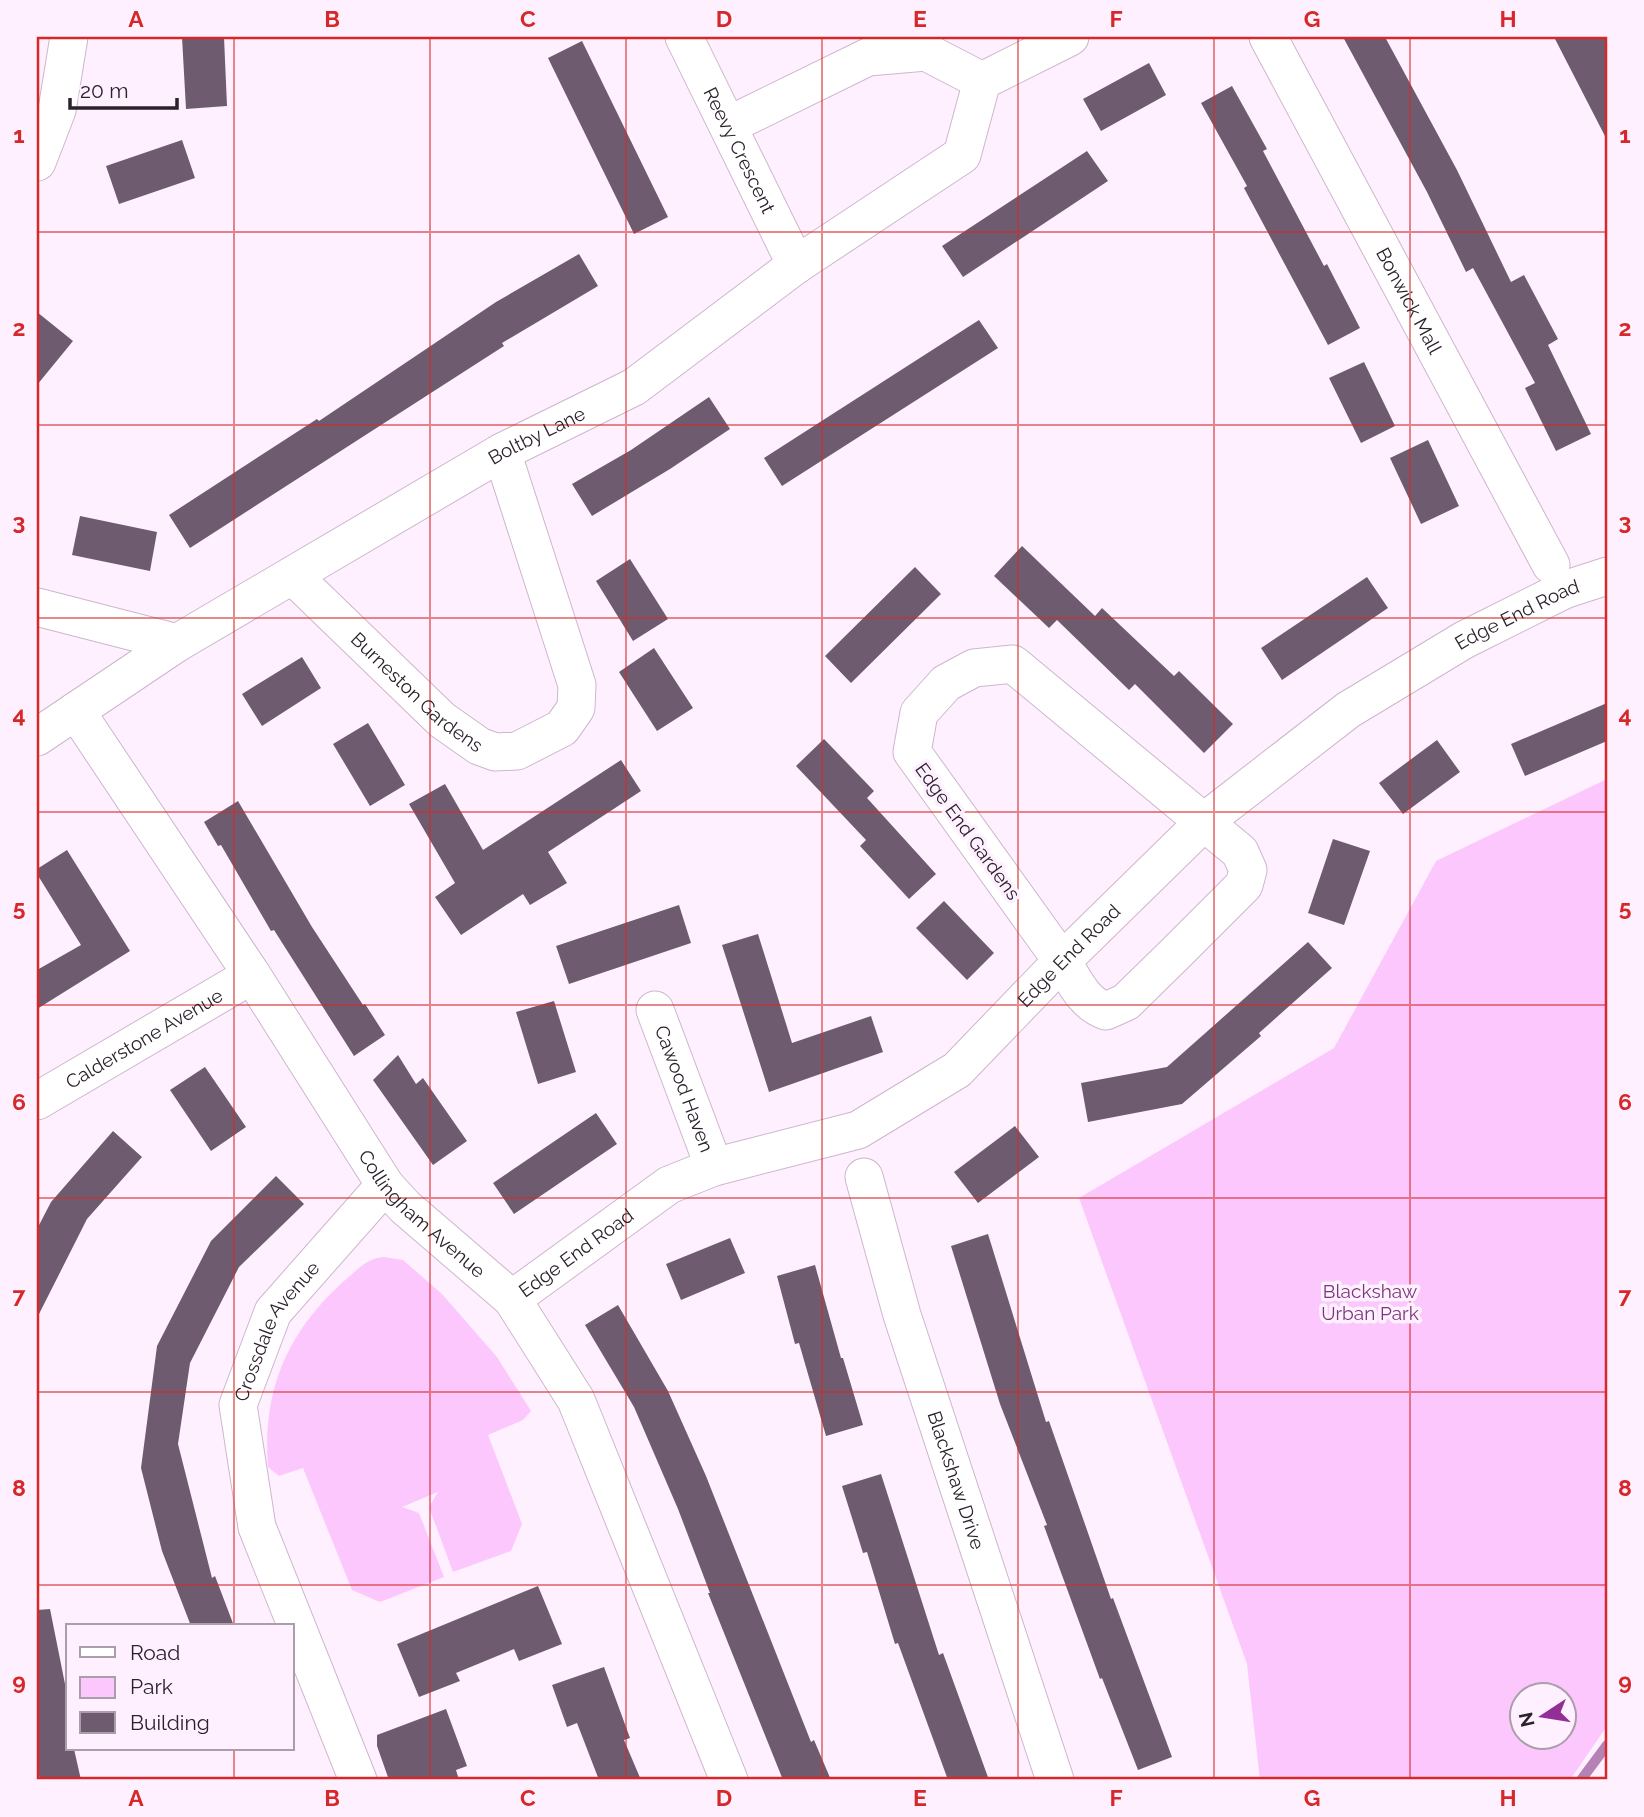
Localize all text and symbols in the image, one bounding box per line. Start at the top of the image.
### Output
text: A [128,5,144,32]
text: B [324,5,340,32]
text: C [520,5,536,32]
text: D [716,5,732,32]
text: E [913,5,927,32]
text: F [1109,5,1123,32]
text: G [1304,5,1320,32]
text: H [1499,5,1517,32]
scale bar [70,66,177,110]
text: 20 m [80,78,128,103]
street label: Reevy Crescent [699,83,780,217]
text: 1 [13,121,25,148]
text: 1 [1619,121,1631,148]
street label: Bonwick Mall [1372,244,1447,358]
text: 2 [13,314,25,341]
text: 2 [1619,314,1631,341]
street label: Boltby Lane [484,402,589,469]
text: 3 [13,508,25,535]
text: 3 [1619,508,1631,535]
street label: Edge End Road [1451,575,1582,654]
street label: Burneston Gardens [347,627,487,756]
text: 4 [12,701,26,728]
text: 4 [1618,701,1632,728]
street label: Edge End Gardens [911,758,1025,904]
text: 5 [13,894,26,921]
text: 5 [1619,894,1632,921]
street label: Edge End Road [1013,900,1124,1011]
street label: Calderstone Avenue [62,984,226,1093]
street label: Cawood Haven [651,1022,718,1155]
text: 6 [12,1088,26,1115]
text: 6 [1618,1088,1632,1115]
street label: Collingham Avenue [354,1146,490,1282]
street label: Edge End Road [515,1204,637,1301]
street label: Crossdale Avenue [229,1257,324,1404]
park label: Blackshaw Urban Park [1321,1280,1419,1324]
text: 7 [13,1281,26,1308]
text: 7 [1619,1281,1632,1308]
street label: Blackshaw Drive [923,1408,989,1552]
text: 8 [12,1474,26,1501]
text: 8 [1618,1474,1632,1501]
legend [66,1624,294,1750]
text: Road [130,1640,180,1665]
text: 9 [12,1668,26,1695]
text: 9 [1618,1668,1632,1695]
text: Park [130,1674,173,1699]
north arrow [1508,1680,1578,1750]
text: Building [130,1710,210,1735]
text: N [1514,1710,1539,1729]
text: A [128,1784,144,1811]
text: B [324,1784,340,1811]
text: C [520,1784,536,1811]
text: D [716,1784,732,1811]
text: E [913,1784,927,1811]
text: F [1109,1784,1123,1811]
text: G [1304,1784,1320,1811]
text: H [1499,1784,1517,1811]

